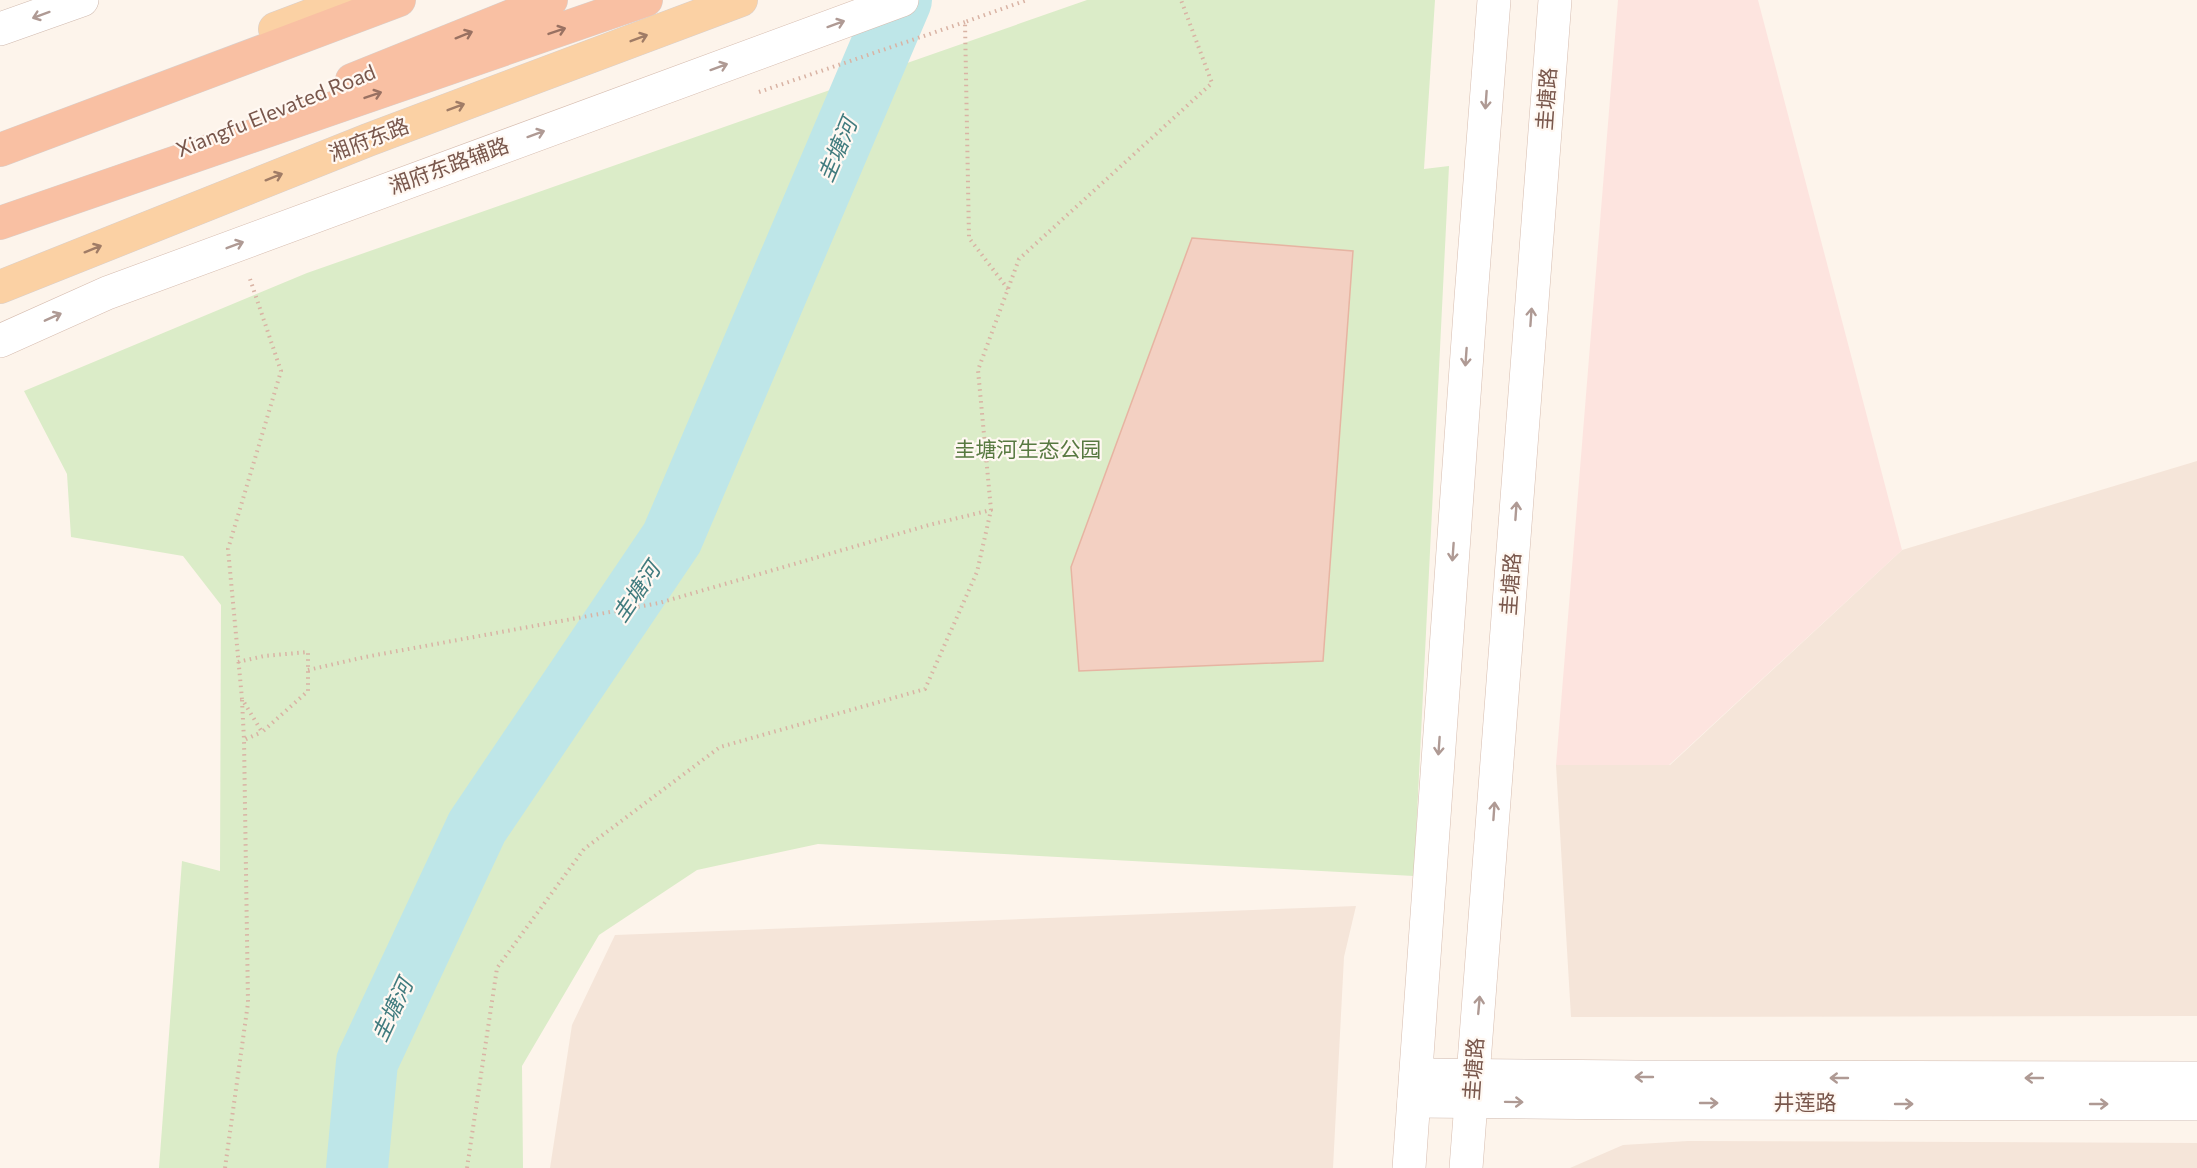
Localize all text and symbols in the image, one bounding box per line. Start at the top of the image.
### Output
one-way arrow [32,10,51,21]
one-way arrow [826,18,845,29]
one-way arrow [547,25,566,36]
one-way arrow [454,29,472,40]
one-way arrow [629,32,648,43]
street label: Xiangfu Elevated Road [172,58,379,161]
one-way arrow [709,61,728,72]
street label: 圭塘路 [1531,67,1560,131]
one-way arrow [363,88,382,99]
one-way arrow [1480,90,1491,110]
one-way arrow [446,101,465,112]
water label: 圭塘河 [811,110,863,185]
street label: 湘府东路 [325,112,412,165]
one-way arrow [526,128,545,139]
street label: 湘府东路辅路 [385,131,512,198]
one-way arrow [265,171,283,182]
one-way arrow [225,239,244,250]
one-way arrow [83,243,102,254]
one-way arrow [1526,307,1537,327]
one-way arrow [44,311,62,322]
one-way arrow [1461,347,1472,367]
park label: 圭塘河生态公园 [955,436,1102,461]
one-way arrow [1511,502,1522,522]
one-way arrow [1447,541,1458,561]
street label: 圭塘路 [1495,552,1524,616]
water label: 圭塘河 [606,554,667,627]
one-way arrow [1433,736,1444,756]
one-way arrow [1489,801,1500,821]
water label: 圭塘河 [365,971,419,1045]
one-way arrow [1474,996,1485,1015]
street label: 圭塘路 [1458,1037,1487,1101]
one-way arrow [1634,1071,1654,1083]
one-way arrow [1829,1072,1849,1084]
one-way arrow [2024,1072,2044,1084]
street label: 井莲路 [1774,1089,1837,1114]
one-way arrow [1504,1096,1524,1108]
one-way arrow [1699,1097,1719,1109]
one-way arrow [1894,1098,1914,1110]
one-way arrow [2089,1098,2109,1110]

